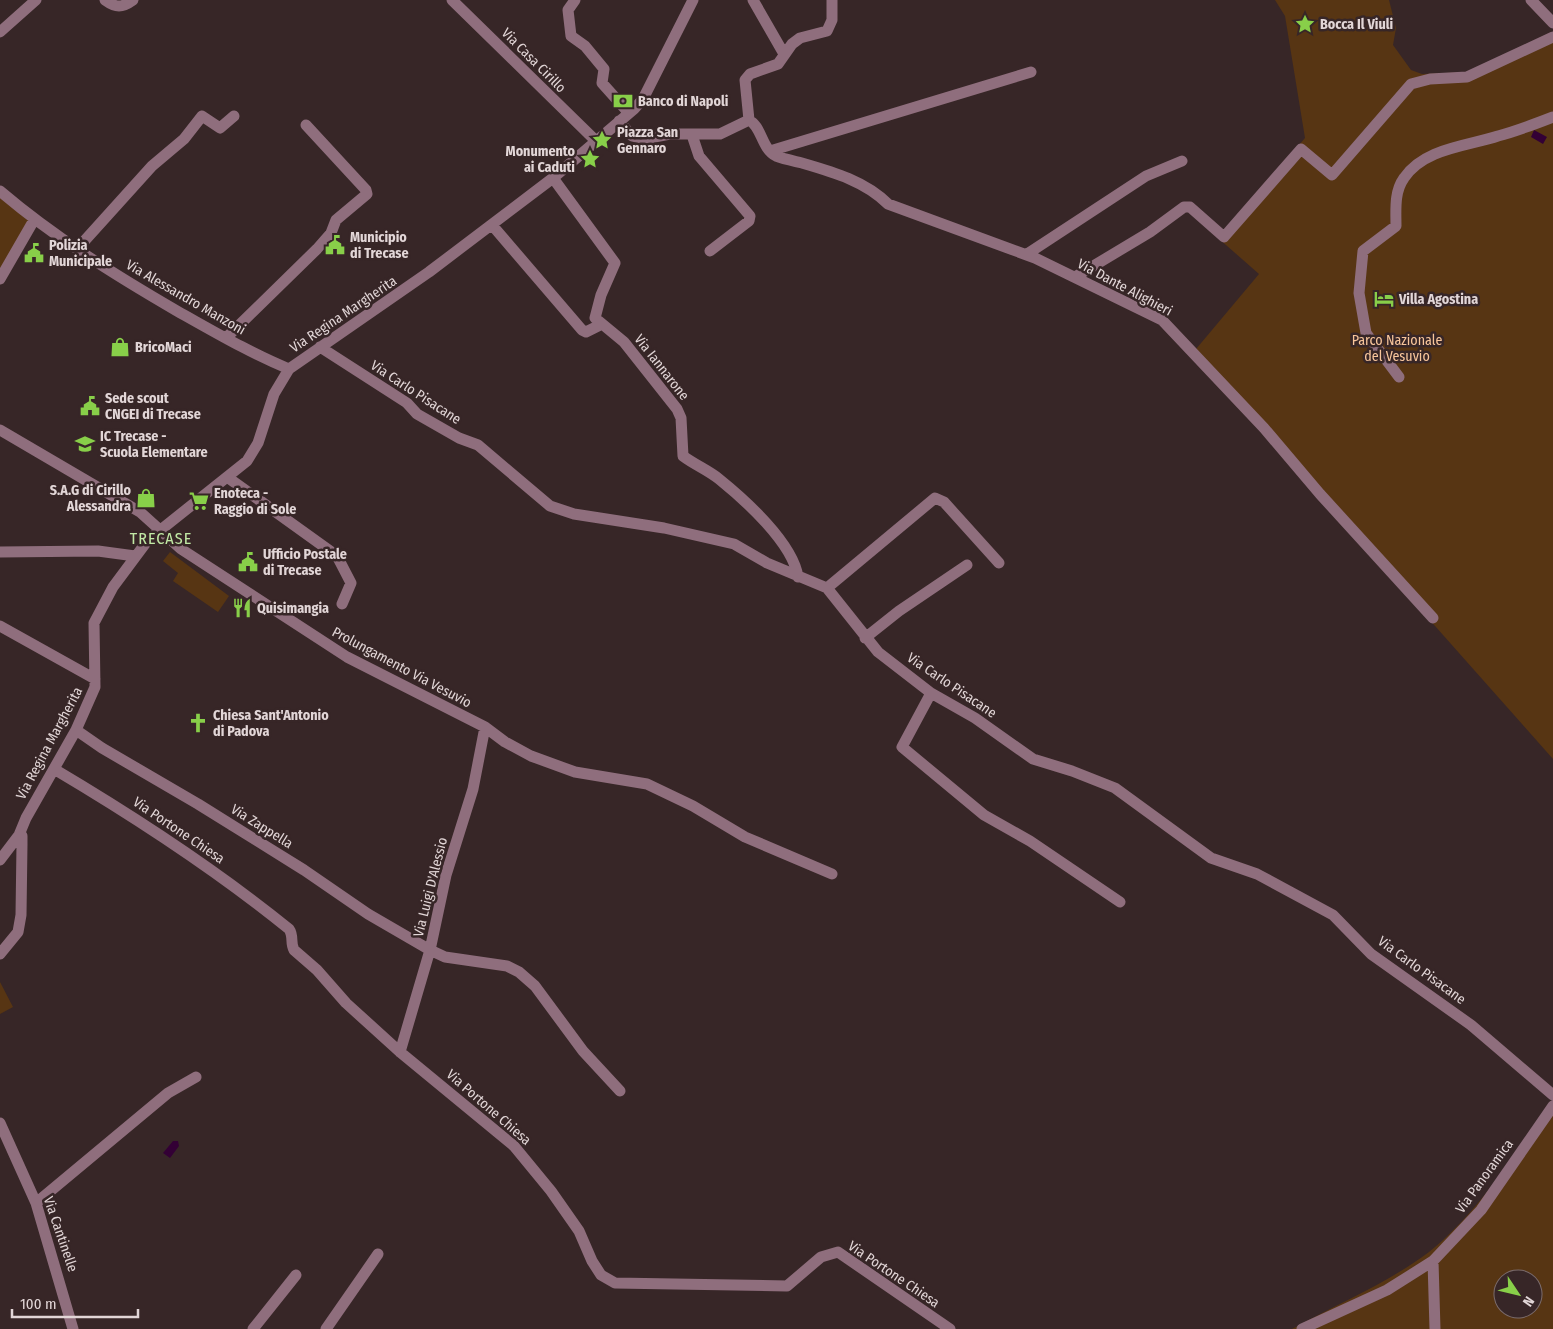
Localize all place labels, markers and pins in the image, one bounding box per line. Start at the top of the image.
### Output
place icon: Bocca Il Viuli [1294,13,1316,35]
place label: Bocca Il Viuli [1320,16,1394,33]
bank icon: Banco di Napoli [612,90,634,112]
place label: Banco di Napoli [638,93,729,110]
place label: Piazza San Gennaro [617,124,678,157]
place icon: Piazza San Gennaro [591,129,613,151]
place label: Monumento ai Caduti [506,143,576,176]
place icon: Monumento ai Caduti [579,148,601,170]
place label: Municipio di Trecase [350,229,409,262]
public building icon: Municipio di Trecase [324,234,346,256]
place label: Polizia Municipale [49,237,112,270]
public building icon: Polizia Municipale [23,242,45,264]
hotel icon: Villa Agostina [1373,288,1395,310]
place label: Villa Agostina [1398,291,1478,308]
shop icon: BricoMaci [109,336,131,358]
place label: BricoMaci [135,339,192,356]
place label: Sede scout CNGEI di Trecase [105,390,201,423]
public building icon: Sede scout CNGEI di Trecase [79,395,101,417]
place label: IC Trecase - Scuola Elementare [100,428,208,461]
school or university icon: IC Trecase - Scuola Elementare [74,433,96,455]
place label: S.A.G di Cirillo Alessandra [50,482,132,515]
place label: Enoteca - Raggio di Sole [214,485,296,518]
shop icon: S.A.G di Cirillo Alessandra [135,487,157,509]
supermarket icon: Enoteca - Raggio di Sole [188,490,210,512]
place label: Ufficio Postale di Trecase [263,546,347,579]
public building icon: Ufficio Postale di Trecase [237,551,259,573]
restaurant icon: Quisimangia [231,597,253,619]
place label: Quisimangia [257,600,329,617]
place label: Chiesa Sant'Antonio di Padova [213,707,329,740]
church icon: Chiesa Sant'Antonio di Padova [187,712,209,734]

